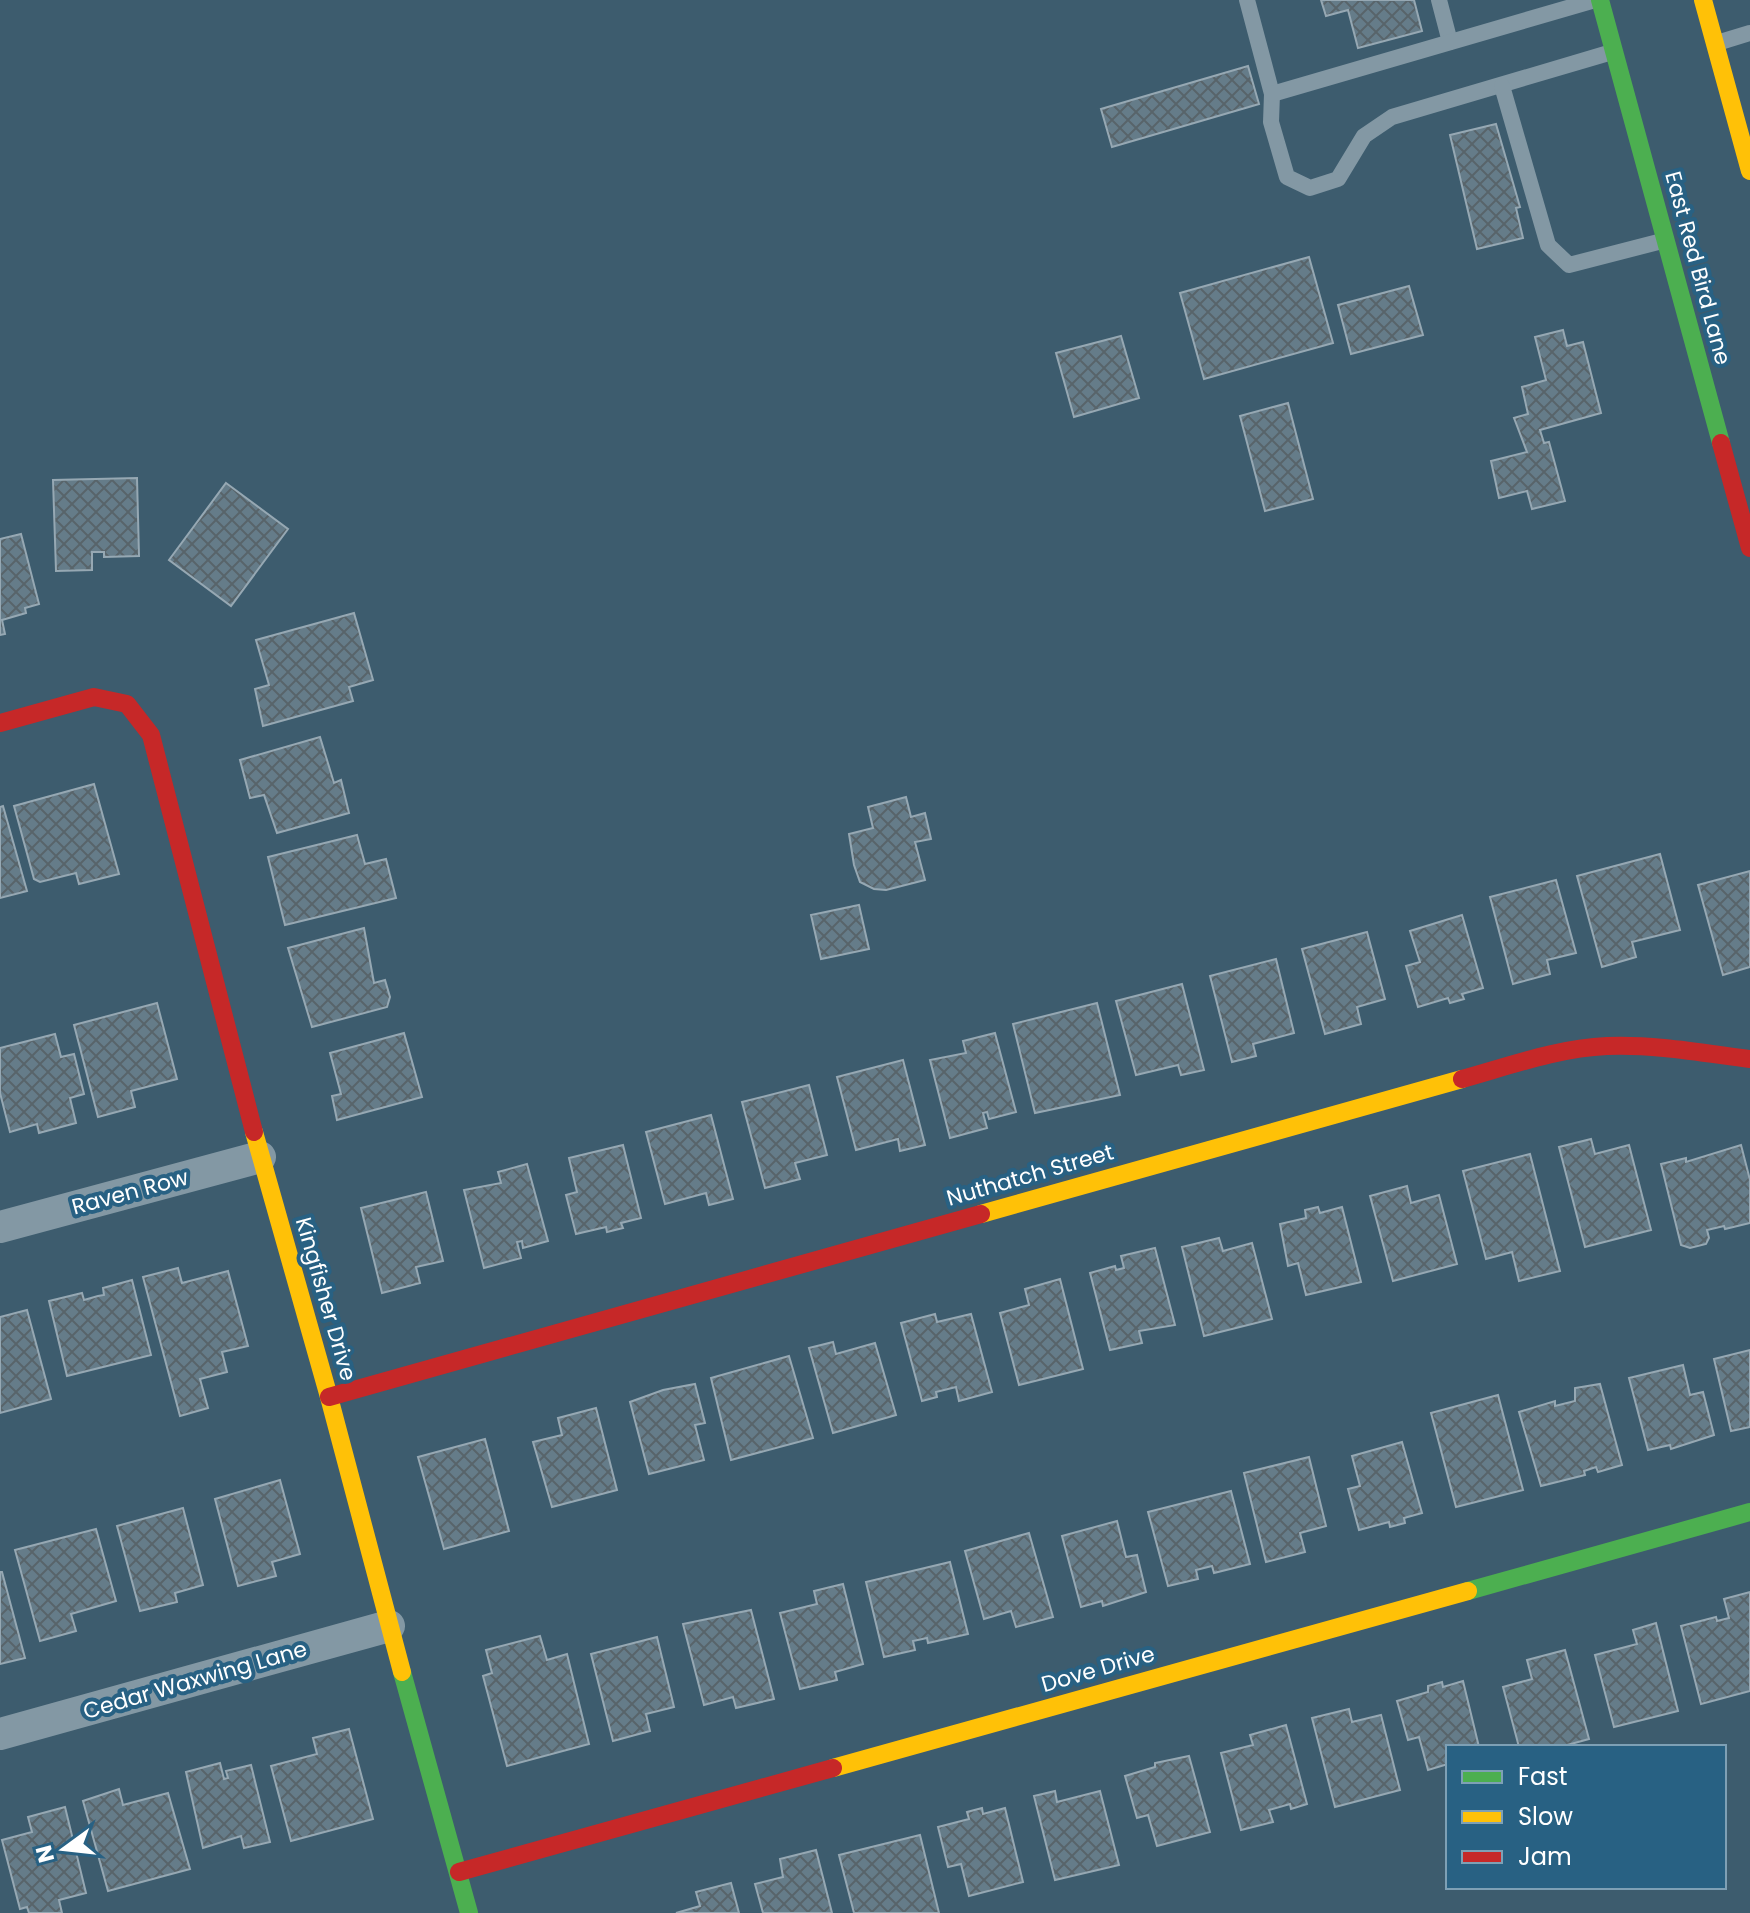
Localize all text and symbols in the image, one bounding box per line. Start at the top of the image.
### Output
street label: East Red Bird Lane [1657,168,1739,368]
street label: Nuthatch Street [943,1136,1117,1214]
street label: Raven Row [68,1162,192,1222]
street label: Kingfisher Drive [288,1214,364,1384]
street label: Cedar Waxwing Lane [79,1633,311,1727]
street label: Dove Drive [1038,1638,1158,1700]
legend [1446,1745,1726,1889]
text: Fast [1518,1760,1568,1793]
text: Slow [1518,1800,1573,1833]
north arrow [24,1809,104,1889]
text: Jam [1518,1840,1572,1873]
text: N [28,1842,62,1866]

